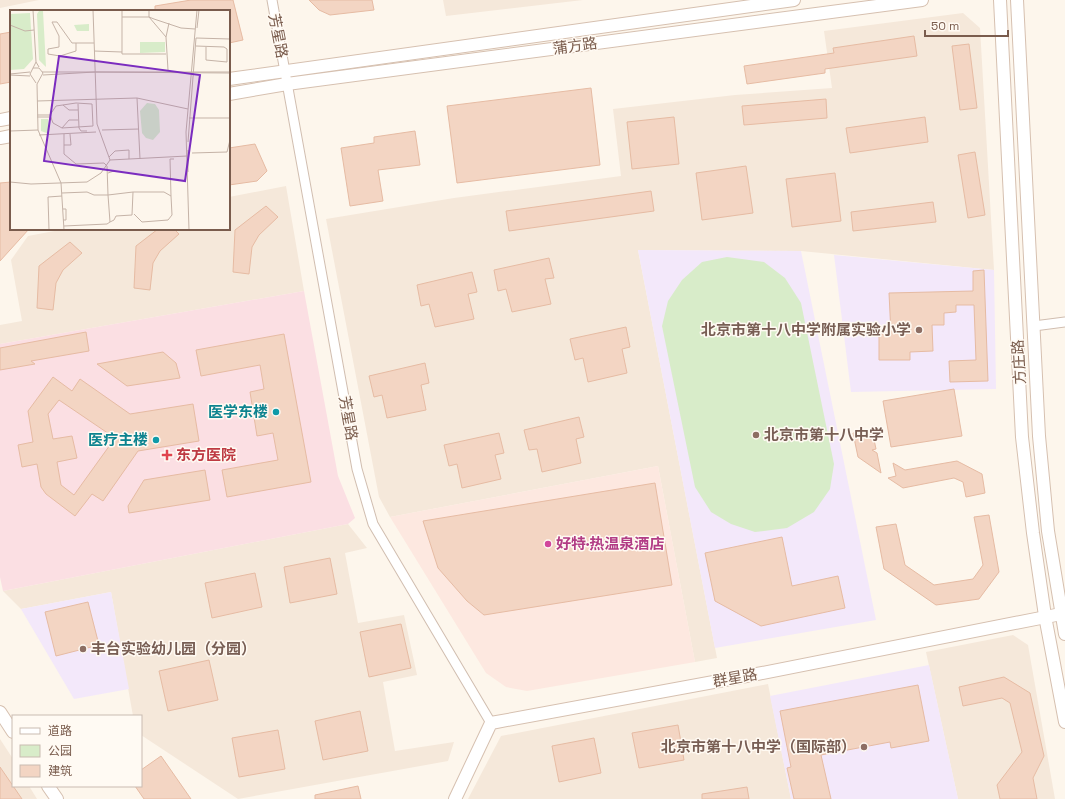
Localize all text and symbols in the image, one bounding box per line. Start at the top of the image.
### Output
inset map [10,10,230,230]
street label: 芳星路 [265,12,292,60]
scale bar [925,12,1008,38]
text: 50 m [931,18,959,34]
street label: 蒲方路 [551,33,599,58]
place label: 北京市第十八中学附属实验小学 [701,320,911,339]
marker: 北京市第十八中学附属实验小学 [914,325,924,335]
street label: 方庄路 [1008,339,1029,385]
street label: 芳星路 [335,394,362,442]
place label: 医学东楼 [208,402,268,421]
marker: 医学东楼 [271,407,281,417]
place label: 北京市第十八中学 [764,425,884,444]
place label: 医疗主楼 [88,430,148,449]
marker: 北京市第十八中学 [751,430,761,440]
marker: 医疗主楼 [151,435,161,445]
place label: 东方医院 [176,445,236,464]
marker: 东方医院 [161,449,173,461]
place label: 好特·热温泉酒店 [556,534,664,553]
marker: 好特·热温泉酒店 [543,539,553,549]
place label: 丰台实验幼儿园（分园） [91,639,256,658]
marker: 丰台实验幼儿园（分园） [78,644,88,654]
street label: 群星路 [711,664,759,691]
legend [12,715,142,787]
text: 道路 [48,723,72,739]
place label: 北京市第十八中学（国际部） [661,737,856,756]
marker: 北京市第十八中学（国际部） [859,742,869,752]
text: 公园 [48,743,72,759]
text: 建筑 [48,763,72,779]

